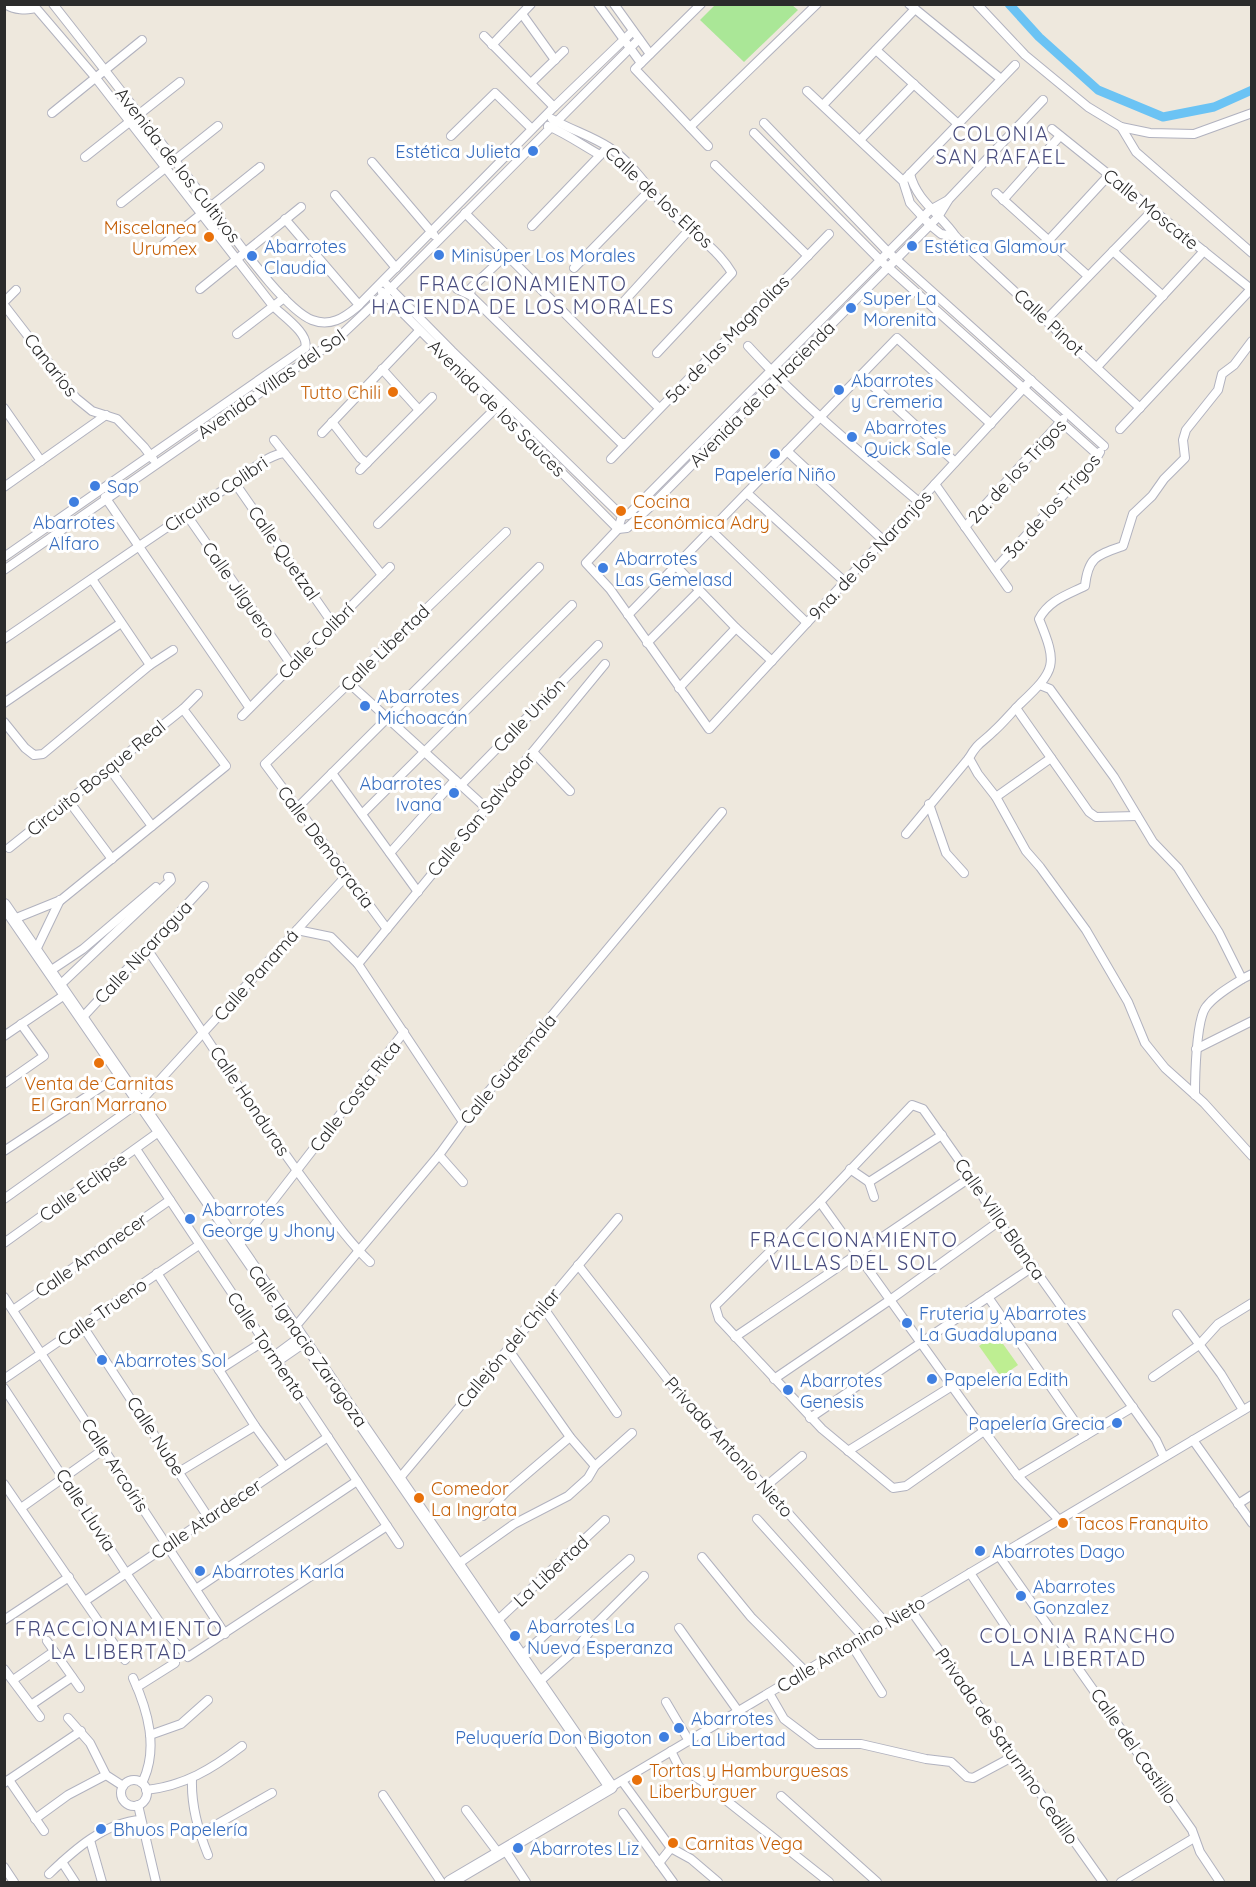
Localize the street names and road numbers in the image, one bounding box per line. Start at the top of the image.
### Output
street label: Avenida de los Cultivos [110,83,246,247]
street label: Calle de los Elfos [600,141,718,253]
street label: Calle Moscate [1099,163,1203,255]
street label: 5a. de las Magnolias [660,270,794,408]
street label: Calle Pinot [1009,284,1089,360]
street label: Avenida de la Hacienda [684,316,840,472]
street label: Avenida Villas del Sol [193,324,349,444]
street label: Canarios [19,329,83,401]
street label: Avenida de los Sauces [423,334,571,482]
street label: 2a. de los Trigos [963,414,1071,528]
street label: 3a. de los Trigos [999,449,1105,563]
street label: Circuito Colibri [160,451,272,537]
street label: 9na. de los Naranjos [804,485,936,625]
street label: Calle Quetzal [243,501,325,605]
street label: Calle Jilguero [197,537,281,643]
street label: Calle Colibrí [273,598,359,684]
street label: Calle Libertad [336,600,434,696]
street label: Calle Unión [488,673,570,757]
street label: Circuito Bosque Real [22,715,170,841]
street label: Calle San Salvador [422,747,540,881]
street label: Calle Democracia [272,781,380,913]
street label: Calle Nicaragua [89,896,197,1008]
street label: Calle Panamá [209,924,303,1026]
street label: Calle Guatemala [455,1009,561,1129]
street label: Calle Costa Rica [304,1036,406,1156]
street label: Calle Honduras [205,1042,295,1160]
street label: Calle Eclipse [35,1147,131,1227]
street label: Calle Villa Blanca [950,1154,1050,1284]
street label: Calle Amanecer [30,1208,152,1302]
street label: Calle Ignacio Zaragoza [243,1260,373,1432]
street label: Calle Trueno [53,1273,151,1351]
street label: Callejón del Chilar [451,1283,565,1413]
street label: Calle Tormenta [222,1287,312,1405]
street label: Privada Antonio Nieto [660,1372,798,1522]
street label: Calle Nube [122,1392,190,1480]
street label: Calle Arcoíris [76,1414,154,1516]
street label: Calle Lluvia [51,1464,121,1556]
street label: Calle Atardecer [146,1474,266,1564]
street label: La Libertad [509,1530,593,1612]
street label: Calle Antonino Nieto [773,1591,929,1697]
street label: Privada de Saturnino Cedillo [930,1643,1084,1849]
street label: Calle del Castillo [1086,1684,1182,1808]

